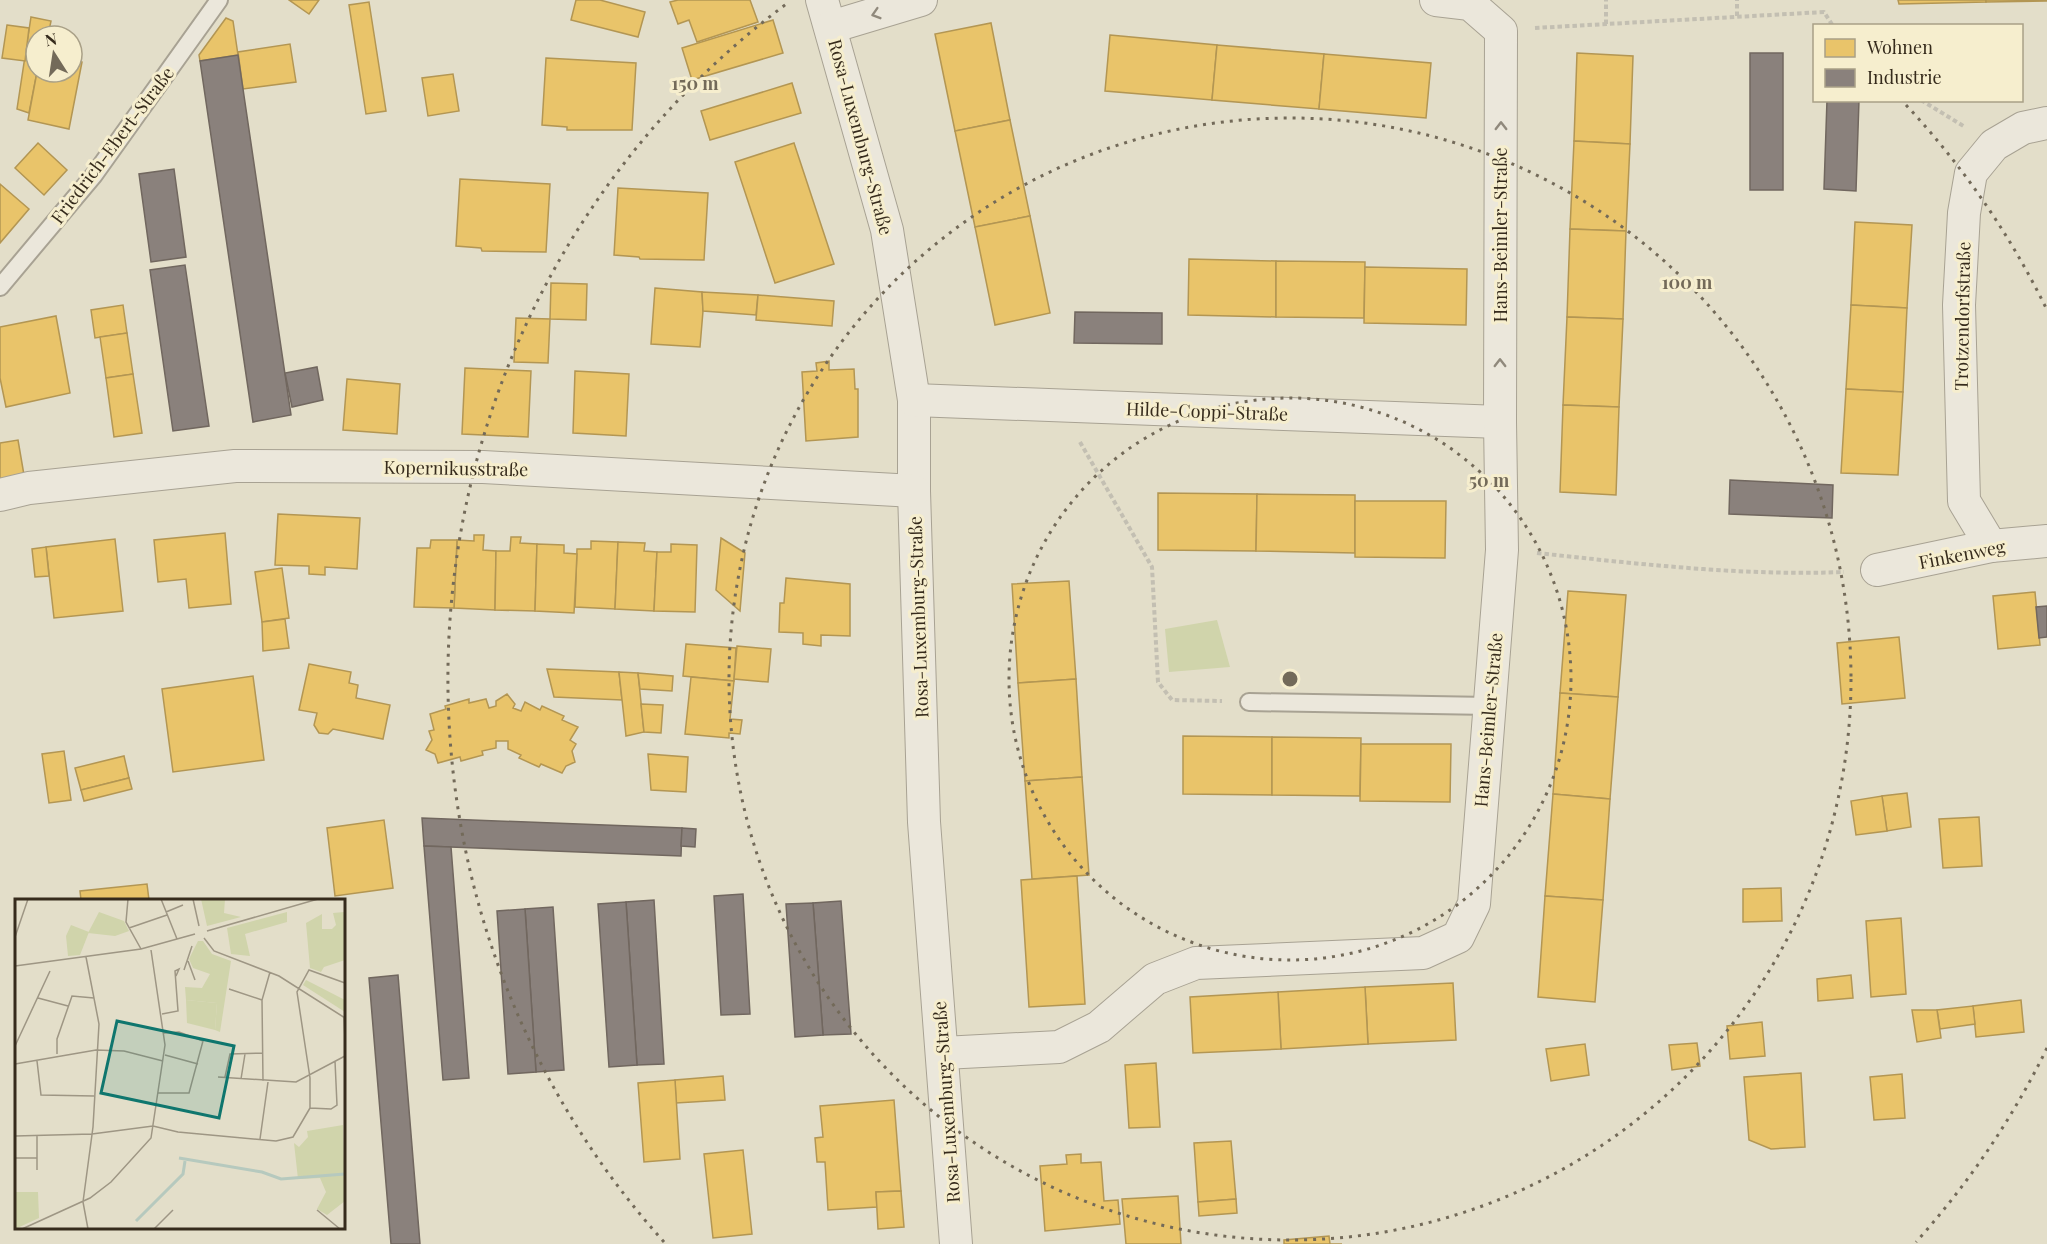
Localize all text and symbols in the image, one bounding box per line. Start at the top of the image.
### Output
one-way arrow [871,6,882,19]
north arrow [24,24,84,84]
legend [1813,24,2023,102]
text: N [43,27,59,50]
text: Wohnen [1866,35,1933,59]
street label: Rosa-Luxemburg-Straße [823,36,899,238]
street label: Friedrich-Ebert-Straße [45,62,179,228]
text: Industrie [1867,65,1942,89]
text: 150 m [671,71,719,95]
one-way arrow [1495,122,1507,131]
street label: Hans-Beimler-Straße [1488,147,1512,323]
street label: Trotzendorfstraße [1949,241,1975,391]
text: 100 m [1662,270,1713,294]
one-way arrow [1494,359,1506,368]
street label: Hilde-Coppi-Straße [1125,396,1289,426]
street label: Kopernikusstraße [383,455,529,481]
text: 50 m [1469,468,1510,492]
street label: Rosa-Luxemburg-Straße [902,516,934,718]
street label: Finkenweg [1917,534,2008,574]
street label: Hans-Beimler-Straße [1468,632,1508,808]
centre of rings [1280,669,1300,689]
inset map [15,899,345,1229]
street label: Rosa-Luxemburg-Straße [927,1000,965,1204]

